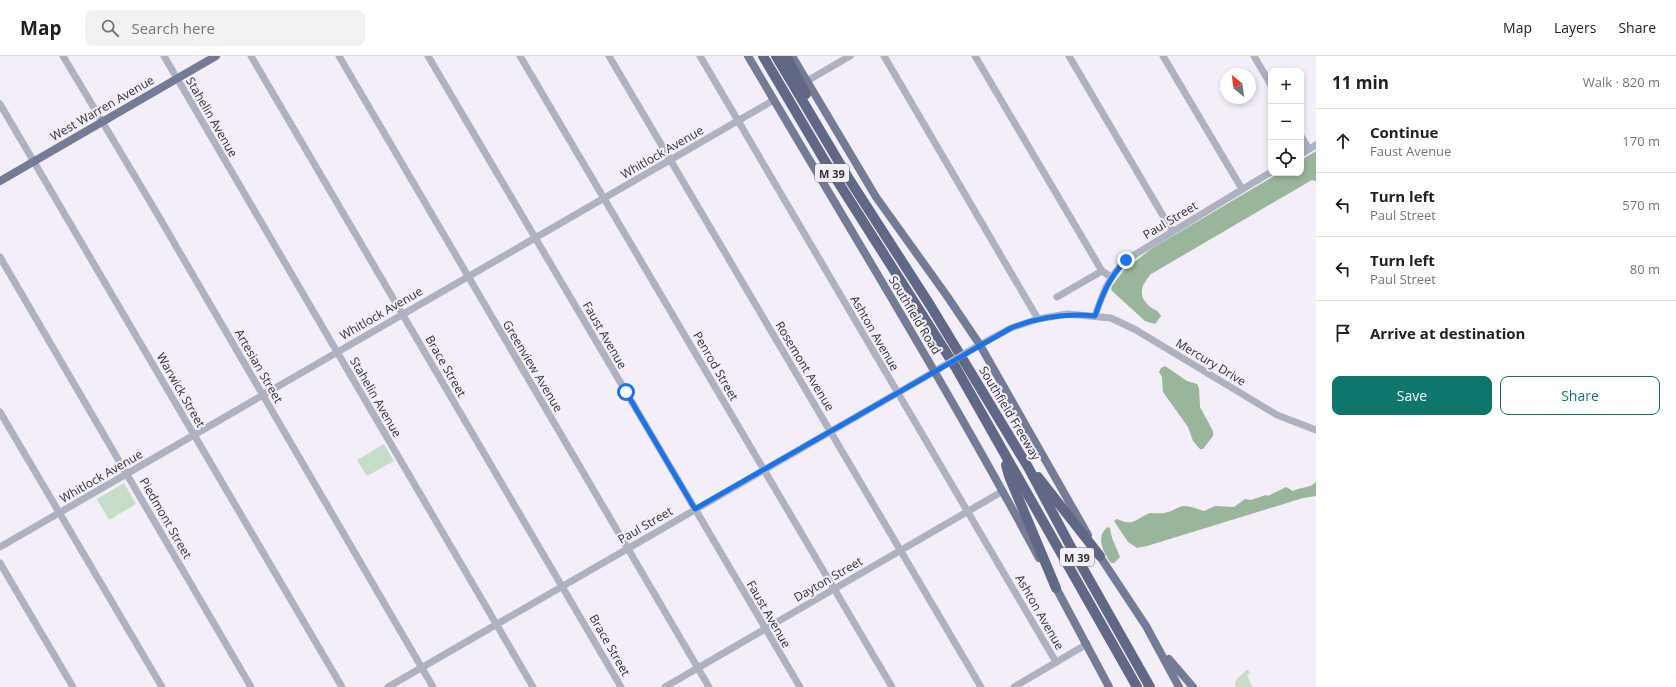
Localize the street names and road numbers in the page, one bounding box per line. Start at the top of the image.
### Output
street label: West Warren Avenue [47,71,157,145]
street label: Stahelin Avenue [182,74,242,160]
street label: Whitlock Avenue [618,121,707,183]
road number: M 39 [815,164,849,182]
street label: Paul Street [1140,197,1200,243]
street label: Southfield Road [885,273,945,357]
street label: Whitlock Avenue [337,282,426,344]
street label: Ashton Avenue [847,292,904,374]
street label: Faust Avenue [579,298,631,372]
street label: Greenview Avenue [499,317,567,415]
street label: Rosemont Avenue [771,318,839,414]
street label: Artesian Street [231,326,287,406]
street label: Penrod Street [689,328,743,404]
street label: Brace Street [422,332,470,400]
street label: Mercury Drive [1173,334,1249,390]
street label: Warwick Street [153,350,209,430]
street label: Stahelin Avenue [346,354,406,440]
street label: Southfield Freeway [975,363,1045,464]
street label: Whitlock Avenue [57,445,146,507]
street label: Piedmont Street [136,474,196,562]
street label: Paul Street [614,502,676,548]
road number: M 39 [1060,548,1094,566]
street label: Dayton Street [790,552,866,606]
street label: Ashton Avenue [1012,571,1069,653]
street label: Faust Avenue [743,577,795,651]
street label: Brace Street [586,611,634,679]

